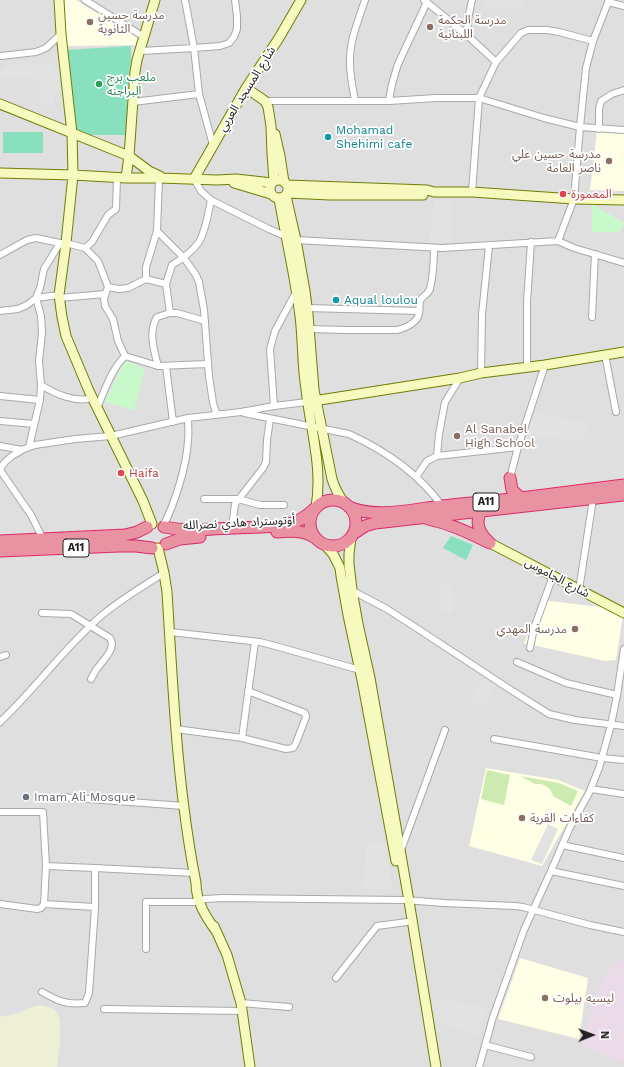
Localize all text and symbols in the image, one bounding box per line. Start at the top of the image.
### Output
place label: مدرسة حسين الثانوية [98,8,165,36]
place label: مدرسة الحكمة اللبنانية [438,13,507,41]
marker: مدرسة حسين الثانوية [85,17,95,27]
marker: مدرسة الحكمة اللبنانية [425,22,435,32]
street label: شارع المسجد العربي [215,44,279,134]
place label: ملعب برج البراجنه [107,70,156,98]
marker: ملعب برج البراجنه [94,79,104,89]
place label: Mohamad Shehimi cafe [336,123,412,151]
marker: Mohamad Shehimi cafe [323,132,333,142]
place label: مدرسة حسين علي ناصر العامة [512,147,601,175]
marker: مدرسة حسين علي ناصر العامة [604,156,614,166]
place label: المعمورة [571,187,612,201]
marker: المعمورة [558,189,568,199]
place label: Aqual loulou [344,293,418,307]
marker: Aqual loulou [331,295,341,305]
place label: Al Sanabel High School [465,422,535,450]
marker: Al Sanabel High School [452,431,462,441]
place label: Haifa [129,466,159,480]
marker: Haifa [116,468,126,478]
road number: A11 [473,493,499,511]
street label: أوتوستراد هادي نصرالله [183,513,295,533]
road number: A11 [63,539,89,557]
street label: شارع الجاموس [522,555,592,601]
place label: مدرسة المهدي [496,622,567,636]
marker: مدرسة المهدي [570,624,580,634]
place label: Imam Ali Mosque [34,790,136,804]
marker: Imam Ali Mosque [21,792,31,802]
place label: كفاءات القرية [530,811,594,825]
marker: كفاءات القرية [517,813,527,823]
place label: ليسيه بيلوت [553,991,614,1005]
marker: ليسيه بيلوت [540,993,550,1003]
north arrow [572,1015,612,1055]
text: N [598,1031,611,1039]

